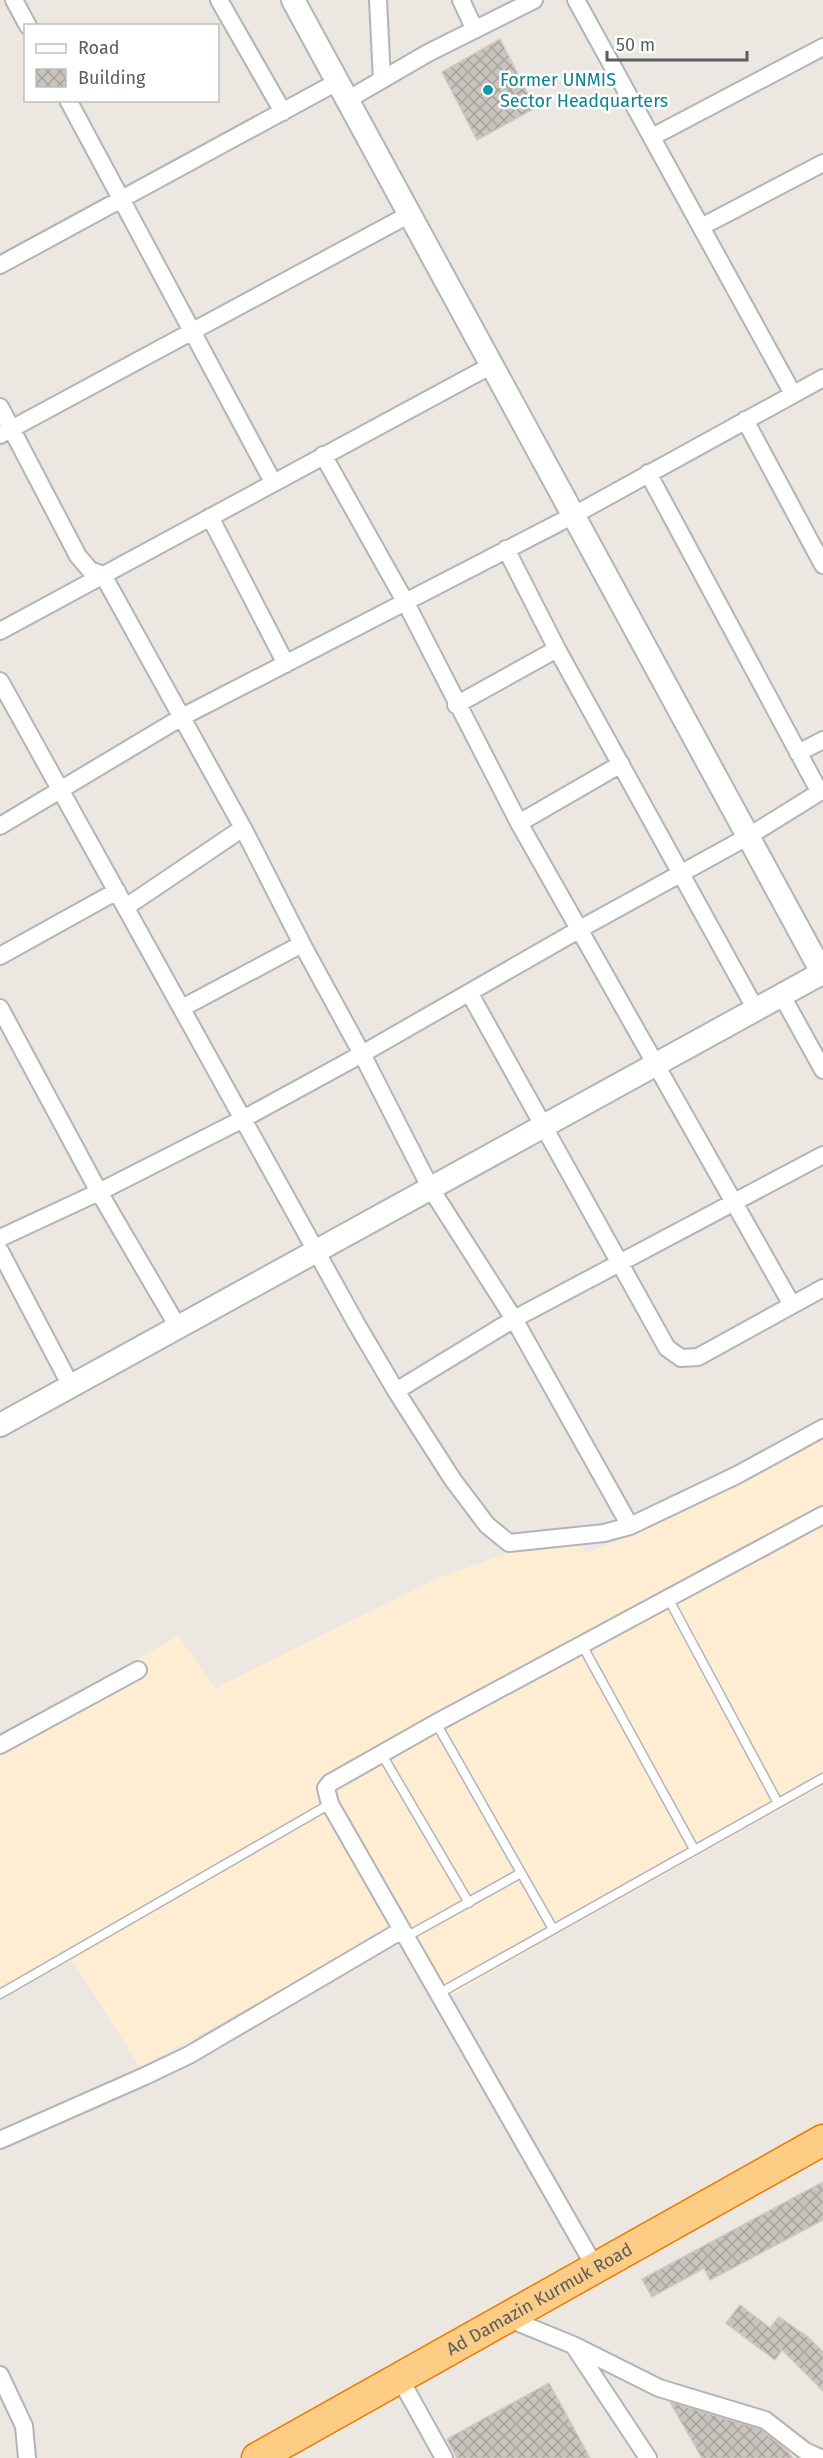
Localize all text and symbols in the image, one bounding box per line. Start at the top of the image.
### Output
legend [24,24,219,102]
scale bar [607,24,746,62]
text: 50 m [616,34,655,56]
text: Road [78,37,120,59]
text: Building [78,67,146,89]
place label: Former UNMIS Sector Headquarters [500,69,668,112]
marker: Former UNMIS Sector Headquarters [481,83,495,97]
street label: Ad Damazin Kurmuk Road [443,2238,636,2360]

